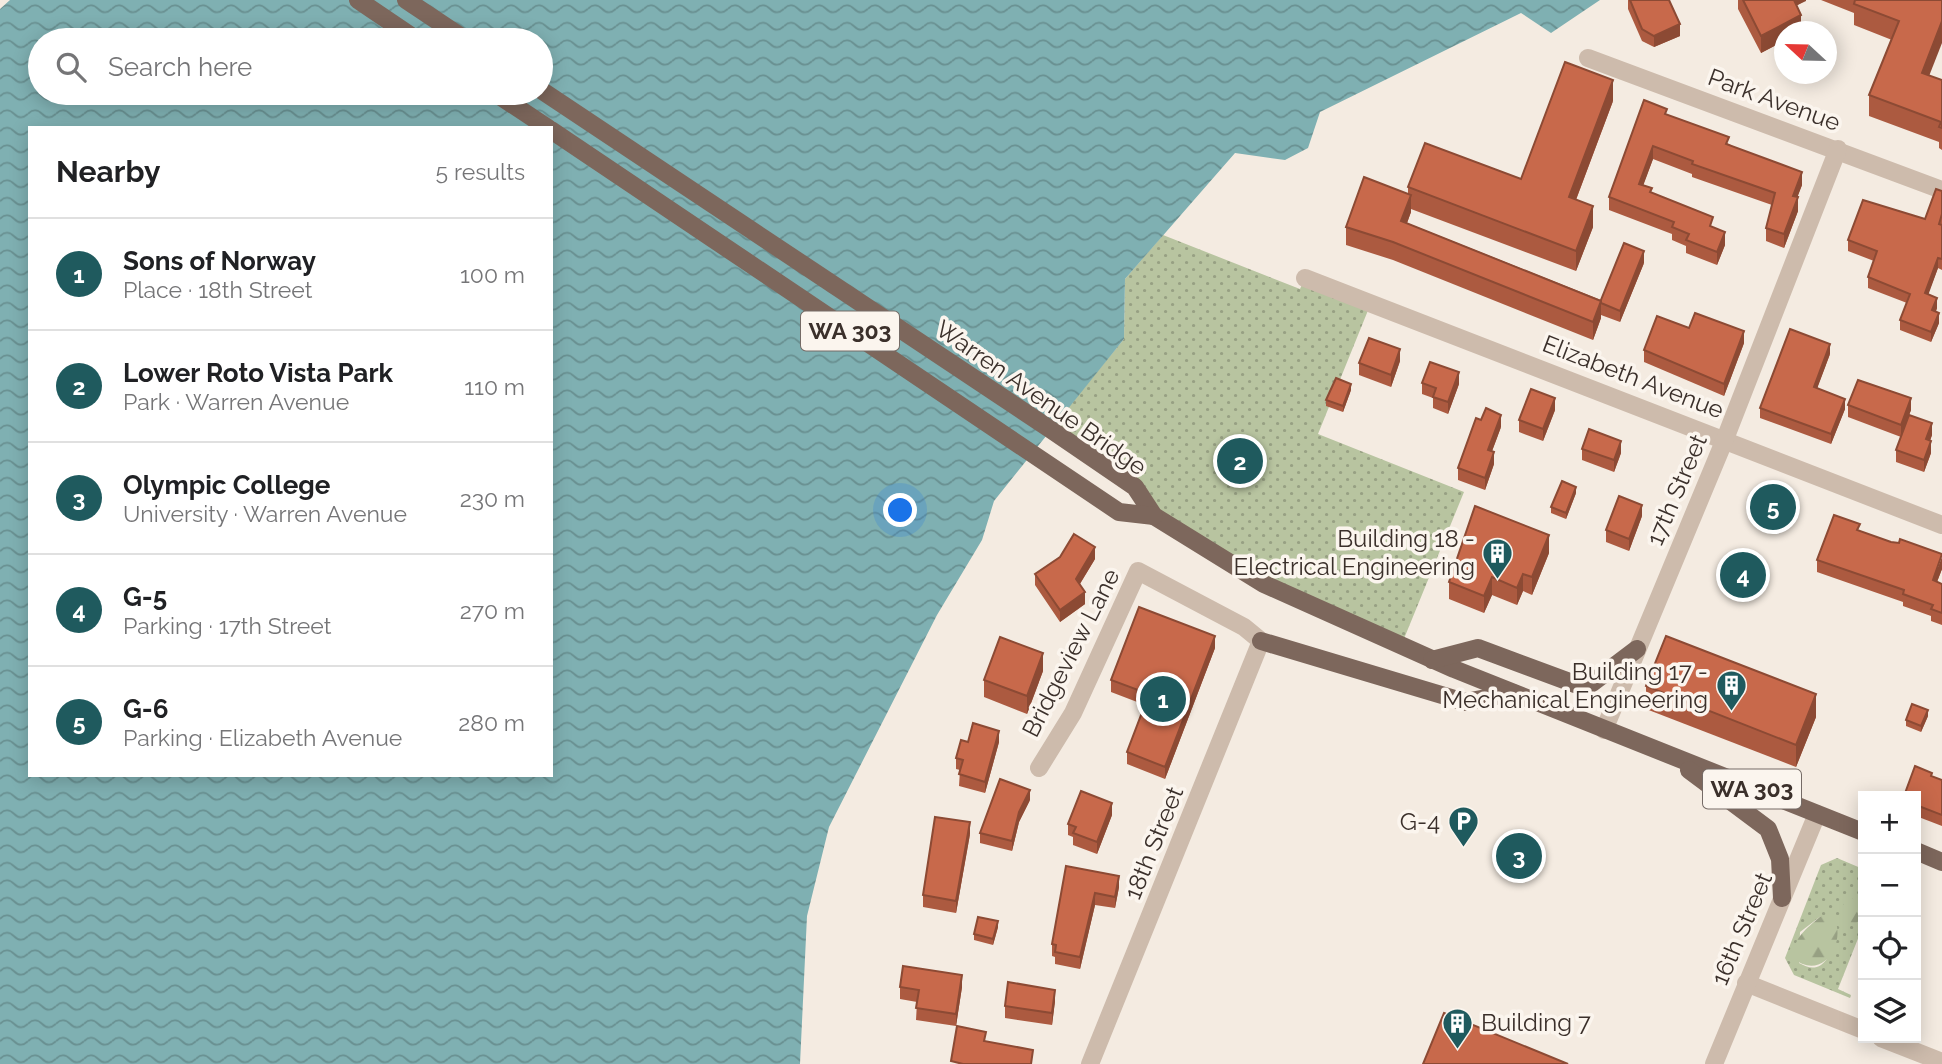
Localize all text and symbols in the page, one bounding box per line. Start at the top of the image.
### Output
north arrow [1774,21,1837,84]
search box [28,28,553,105]
icon: search [52,48,90,86]
text: Search here [108,52,252,82]
street label: Park Avenue [1704,62,1844,137]
text: Nearby [56,154,160,189]
text: 5 results [436,158,525,185]
text: Sons of Norway [123,246,316,276]
text: 1 [73,261,85,288]
text: 100 m [460,261,525,288]
text: Place · 18th Street [123,276,312,303]
road number: WA 303 [801,312,899,350]
street label: Warren Avenue Bridge [930,314,1152,481]
street label: Elizabeth Avenue [1539,329,1728,424]
text: Lower Roto Vista Park [123,358,393,388]
text: 2 [73,373,85,400]
text: 110 m [464,373,525,400]
text: Park · Warren Avenue [123,388,349,415]
street label: 17th Street [1640,430,1713,550]
pin: 2 [1217,435,1263,487]
text: Olympic College [123,470,330,500]
pin: 5 [1750,481,1796,533]
text: 3 [73,485,85,512]
text: 230 m [460,485,525,512]
your location [883,493,917,527]
text: University · Warren Avenue [123,500,407,527]
place label: Building 18 - Electrical Engineering [1234,524,1475,581]
building icon: Building 18 - Electrical Engineering [1481,536,1515,580]
pin: 4 [1720,549,1766,601]
street label: Bridgeview Lane [1016,564,1125,742]
text: G-5 [123,582,167,612]
text: 4 [72,597,86,624]
text: 270 m [460,597,525,624]
text: Parking · 17th Street [123,612,331,639]
place label: Building 17 - Mechanical Engineering [1442,657,1708,714]
building icon: Building 17 - Mechanical Engineering [1714,669,1748,713]
pin: 1 [1140,673,1186,725]
text: G-6 [123,694,169,724]
text: 5 [73,709,85,736]
text: 280 m [458,709,525,736]
text: Parking · Elizabeth Avenue [123,724,402,751]
road number: WA 303 [1703,769,1801,808]
street label: 18th Street [1118,782,1189,904]
map controls [1858,791,1921,1043]
button: + [1858,791,1921,854]
parking icon: G-4 [1446,805,1480,849]
place label: G-4 [1400,807,1440,836]
pin: 3 [1496,830,1542,882]
button: − [1858,854,1921,917]
street label: 16th Street [1705,868,1778,989]
button: locate [1858,917,1921,980]
button: layers [1858,980,1921,1043]
building icon: Building 7 [1441,1006,1475,1050]
place label: Building 7 [1481,1008,1591,1037]

